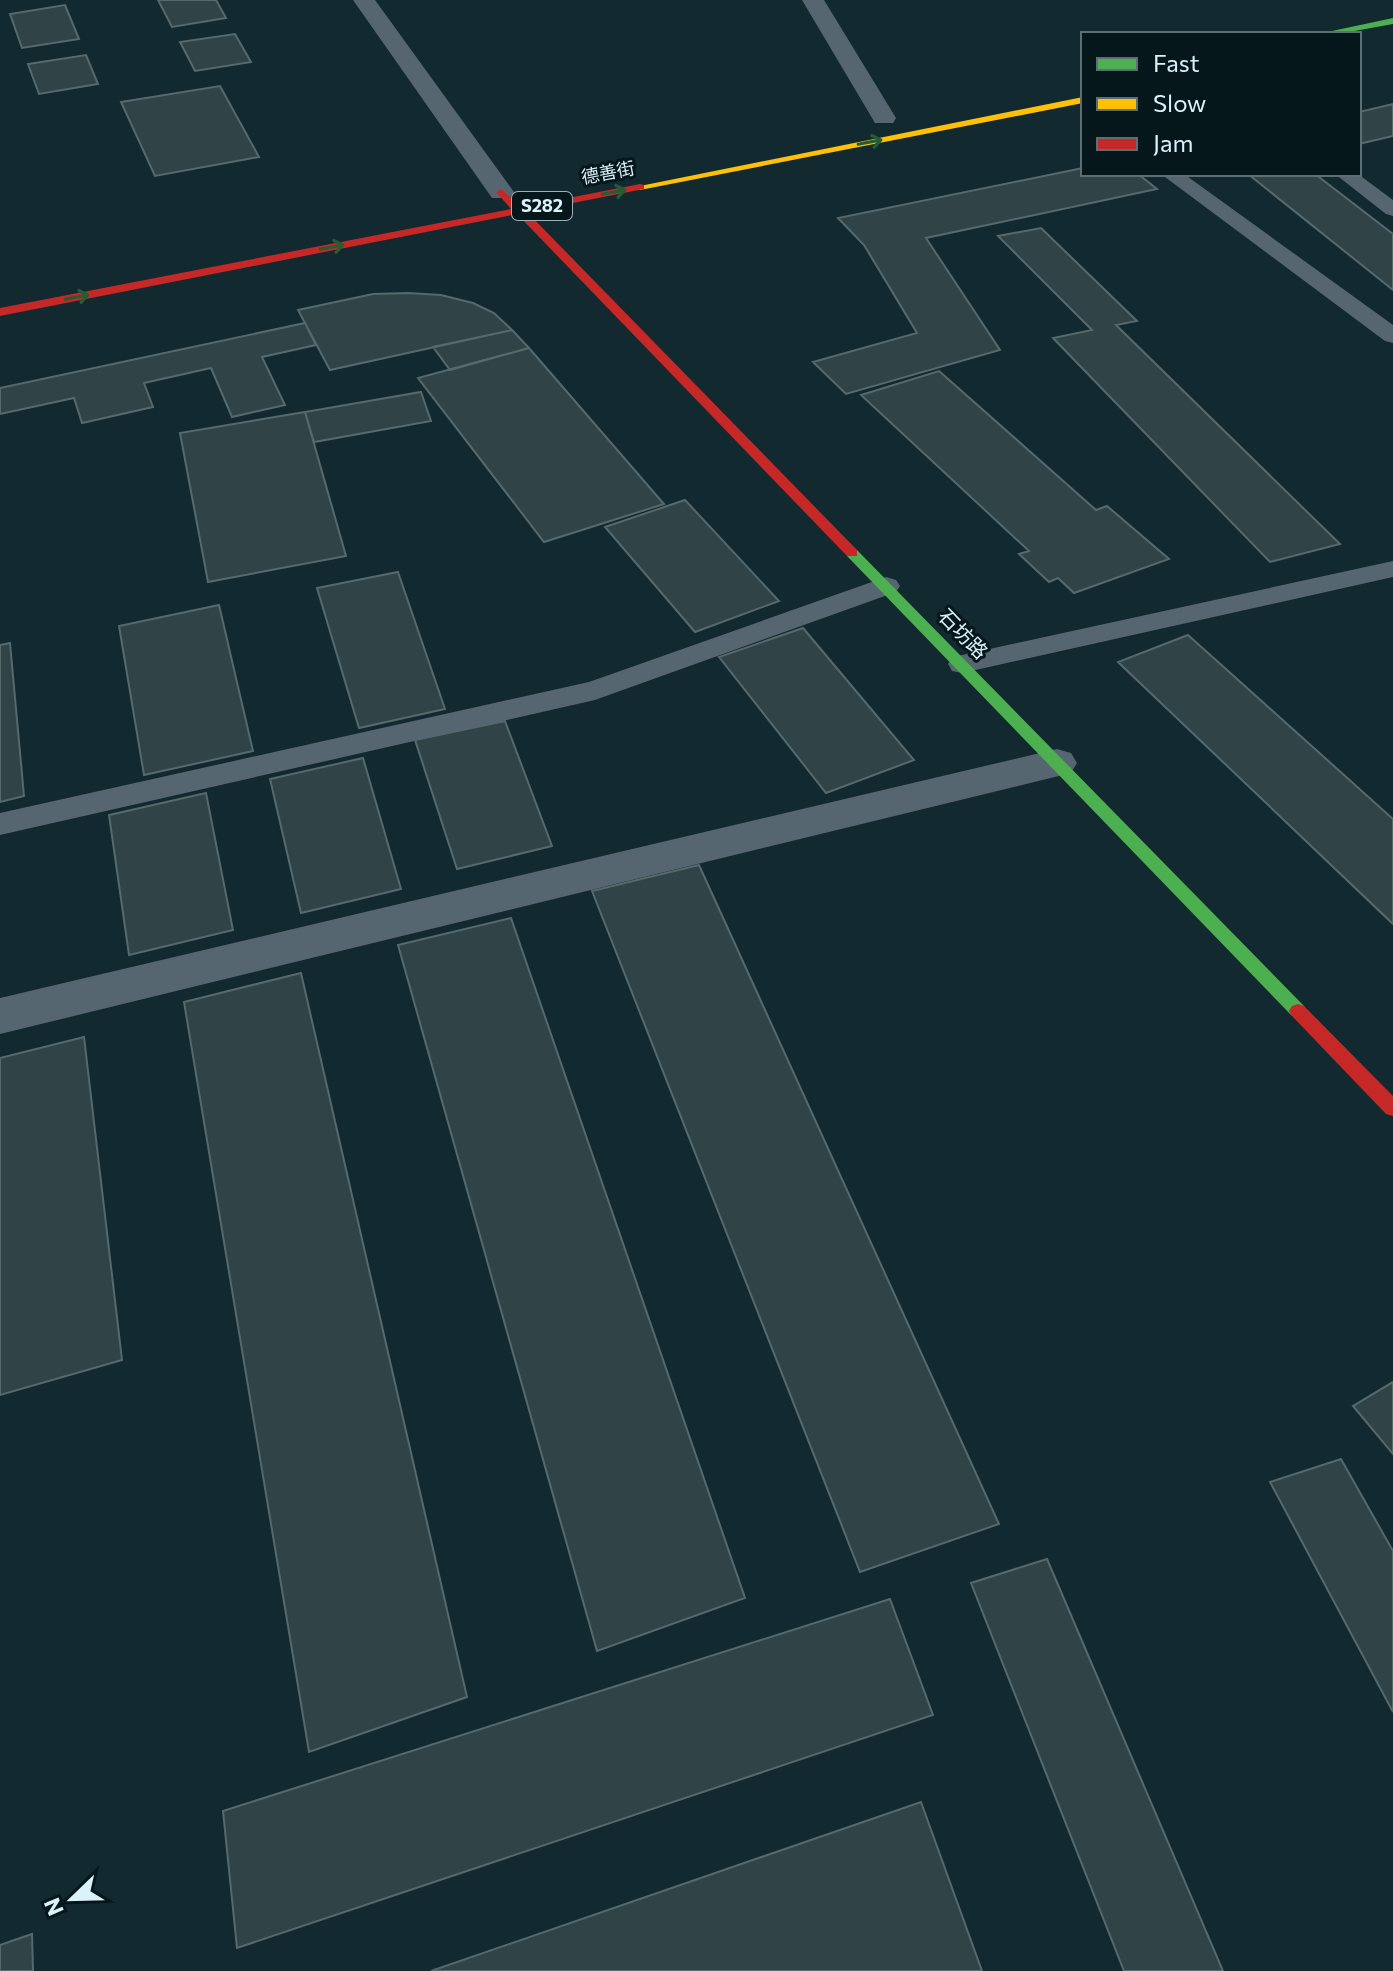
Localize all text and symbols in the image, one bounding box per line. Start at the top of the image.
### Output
legend [1081,32,1361,176]
text: Fast [1153,48,1200,77]
text: Slow [1153,88,1206,117]
text: Jam [1153,128,1193,157]
one-way arrow [856,134,882,149]
street label: 德善街 [579,156,636,188]
one-way arrow [601,184,627,199]
road number: S282 [512,192,572,220]
one-way arrow [318,239,344,254]
one-way arrow [63,289,89,304]
street label: 石坊路 [934,603,993,663]
north arrow [32,1859,112,1939]
text: N [37,1894,69,1920]

